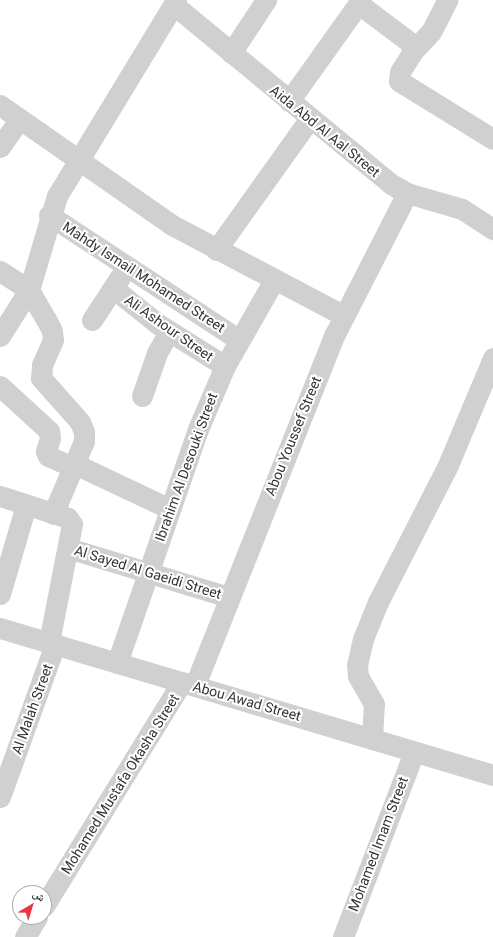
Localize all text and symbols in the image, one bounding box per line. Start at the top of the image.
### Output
street label: Aida Abd Al Aal Street [267,82,383,180]
street label: Mahdy Ismail Mohamed Street [60,218,228,336]
street label: Ali Ashour Street [121,291,217,365]
street label: Abou Youssef Street [261,374,325,498]
street label: Ibrahim Al Desouki Street [151,390,221,544]
street label: Al Sayed Al Gaeidi Street [72,542,224,602]
street label: Al Malah Street [8,661,56,757]
street label: Abou Awad Street [191,678,303,724]
street label: Mohamed Mustafa Okasha Street [57,691,183,877]
street label: Mohamed Imam Street [345,774,411,914]
north arrow [12,885,52,925]
text: ش [30,887,48,905]

